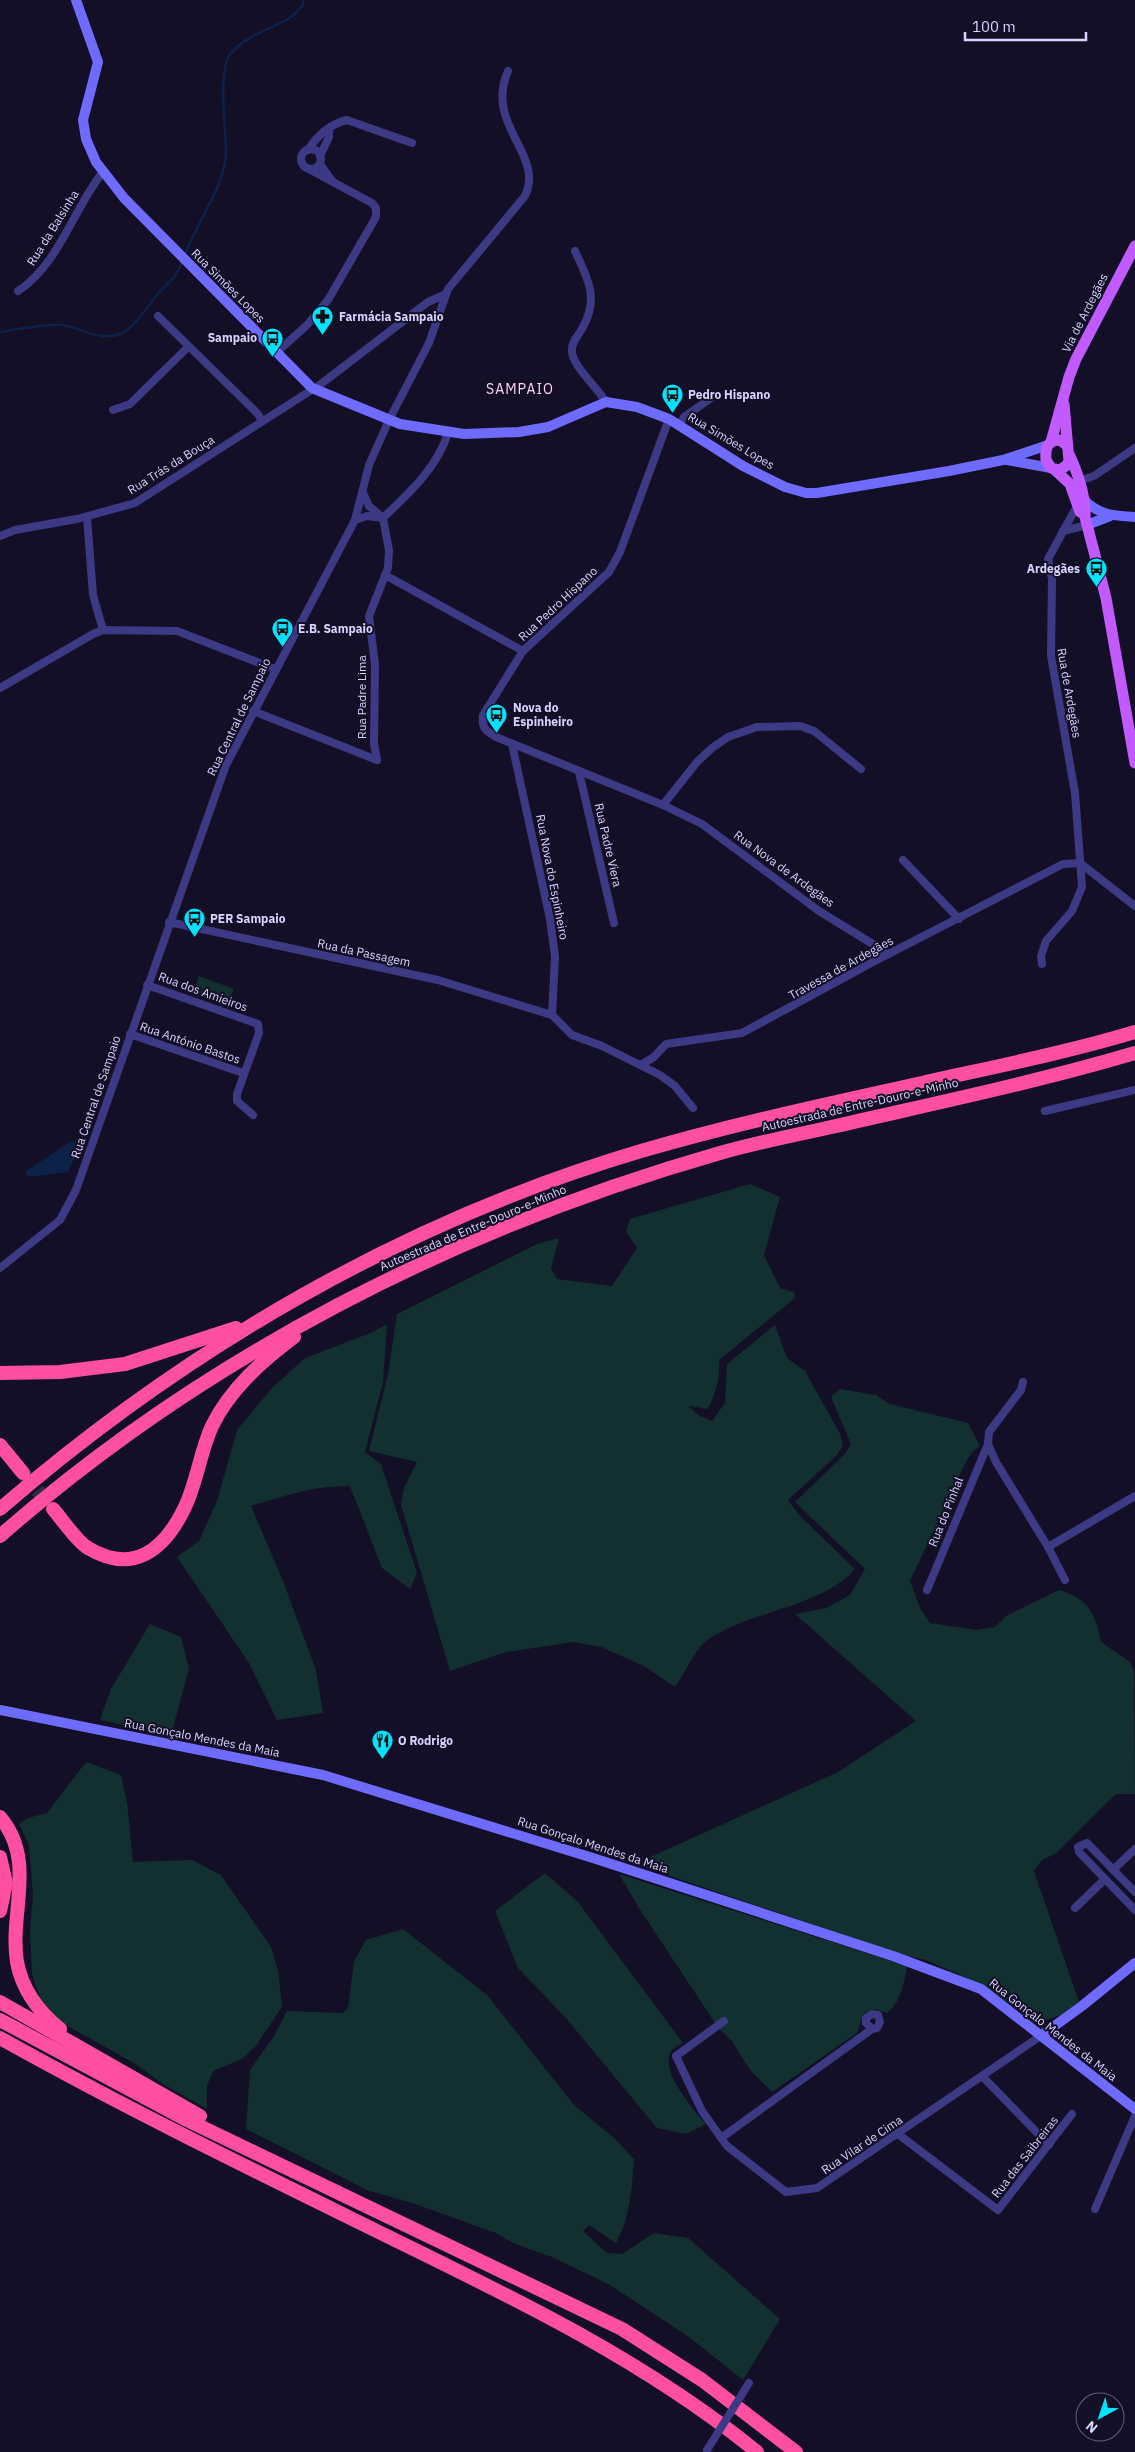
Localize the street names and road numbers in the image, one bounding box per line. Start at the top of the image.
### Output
street label: Rua da Balsinha [23,187,82,268]
street label: Rua Simões Lopes [188,246,268,326]
street label: Via de Ardegães [1058,271,1111,355]
street label: Rua Simões Lopes [685,409,777,472]
street label: Rua Trás da Bouça [125,432,217,497]
street label: Rua Pedro Hispano [515,563,600,644]
street label: Rua de Ardegães [1054,647,1085,739]
street label: Rua Padre Lima [354,654,369,739]
street label: Rua Central de Sampaio [204,655,274,778]
street label: Rua Padre Viera [592,801,626,889]
street label: Rua Nova do Espinheiro [533,813,572,941]
street label: Rua Nova de Ardegães [731,827,838,910]
street label: Travessa de Ardegães [786,932,896,1003]
street label: Rua da Passagem [316,935,412,970]
street label: Rua dos Amieiros [157,968,250,1015]
street label: Rua António Bastos [138,1018,242,1067]
street label: Rua Central de Sampaio [67,1033,124,1160]
street label: Autoestrada de Entre-Douro-e-Minho [760,1074,960,1134]
street label: Autoestrada de Entre-Douro-e-Minho [377,1181,569,1274]
street label: Rua do Pinhal [925,1475,966,1549]
street label: Rua Gonçalo Mendes da Maia [123,1715,282,1760]
street label: Rua Gonçalo Mendes da Maia [516,1813,671,1876]
street label: Rua Gonçalo Mendes da Maia [986,1975,1121,2085]
street label: Rua Vilar de Cima [818,2112,906,2177]
street label: Rua das Saibreiras [988,2113,1061,2201]

